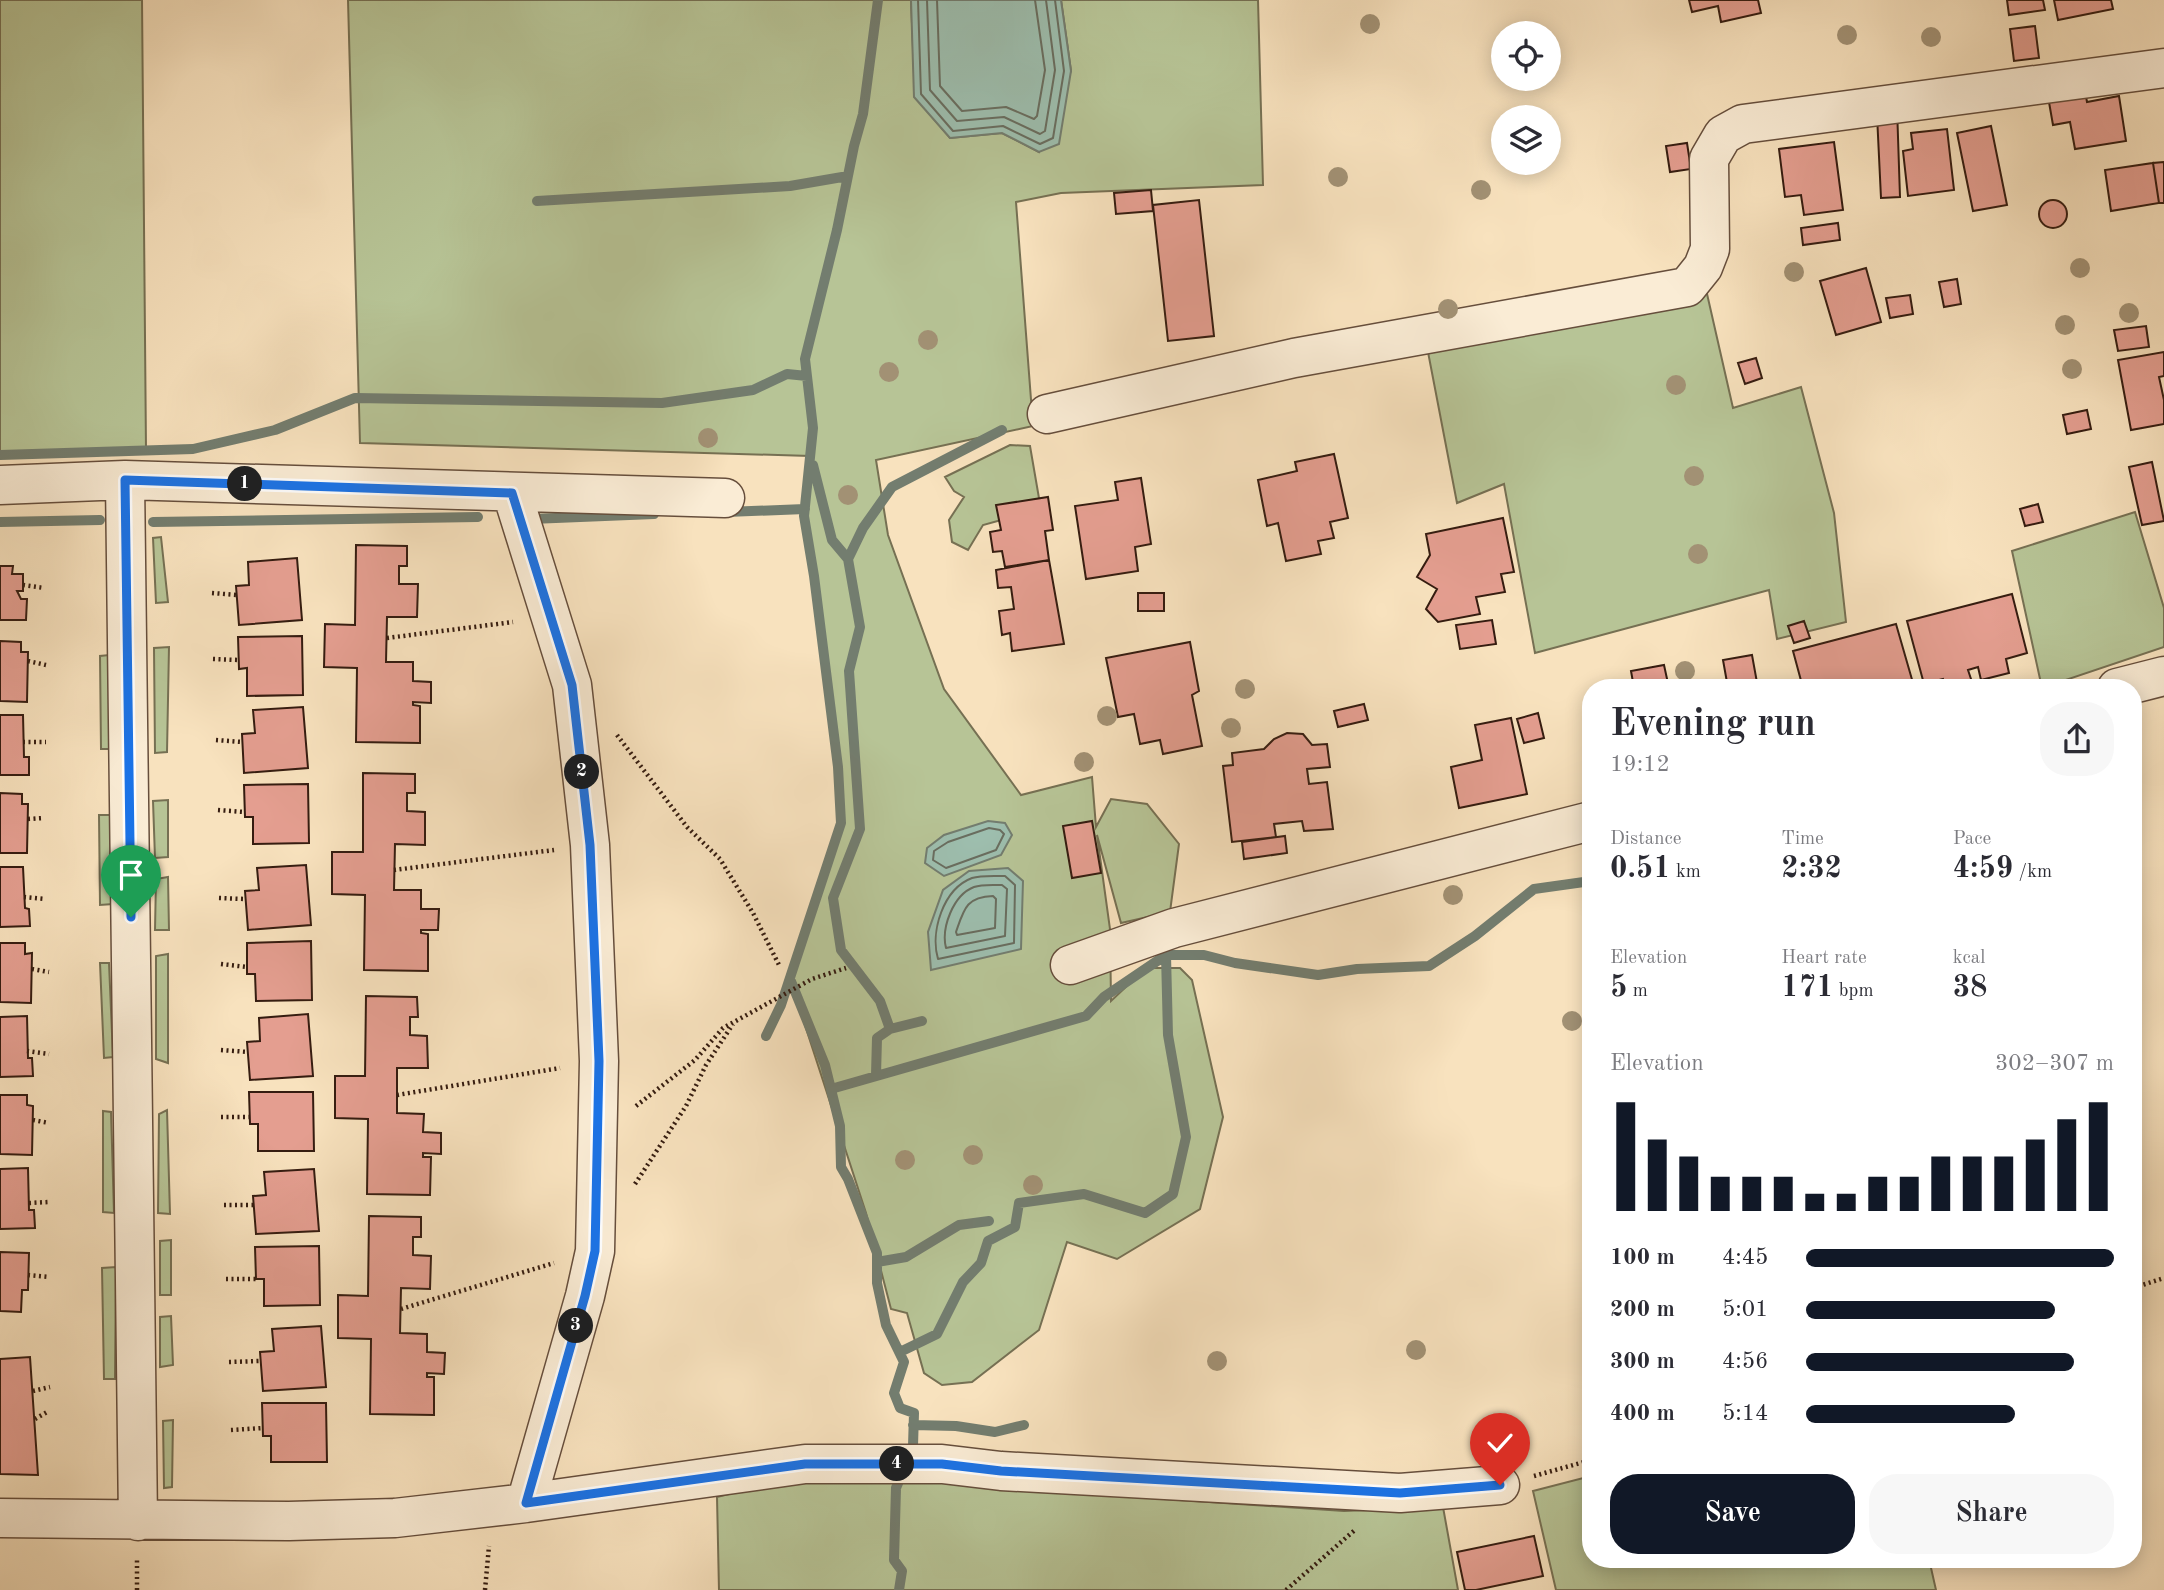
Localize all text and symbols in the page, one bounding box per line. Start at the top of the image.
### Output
map controls [1491,21,1561,175]
button: locate [1491,21,1561,91]
button: layers [1491,105,1561,175]
pin: 1 [228,466,262,502]
text: 1 [239,474,250,493]
button: share [2040,702,2114,776]
text: Evening run [1610,706,1816,744]
text: 19:12 [1610,753,1670,776]
pin: 2 [564,754,600,790]
text: 2 [576,762,587,781]
text: Distance [1610,830,1682,849]
text: Time [1781,830,1824,849]
text: Pace [1953,830,1991,849]
pin [101,845,161,917]
text: 0.51 [1610,854,1671,884]
text: 2:32 [1781,854,1842,884]
text: 4:59 [1953,854,2013,884]
icon: arrive [112,856,150,894]
text: km [1671,863,1701,882]
text: /km [2013,863,2052,882]
text: Elevation [1610,949,1687,968]
text: Heart rate [1781,949,1867,968]
text: kcal [1953,949,1985,968]
text: 5 [1610,973,1627,1003]
text: 171 [1781,973,1834,1003]
text: 38 [1953,973,1987,1003]
text: m [1627,982,1648,1001]
text: bpm [1834,982,1874,1001]
text: Elevation [1610,1052,1704,1075]
text: 302–307 m [1995,1052,2114,1075]
text: 100 m [1610,1246,1675,1269]
text: 4:45 [1722,1246,1768,1269]
text: 200 m [1610,1298,1675,1321]
text: 5:01 [1722,1298,1768,1321]
pin: 3 [558,1308,594,1344]
text: 3 [570,1316,581,1335]
text: 300 m [1610,1350,1675,1373]
text: 4:56 [1722,1350,1768,1373]
text: 400 m [1610,1402,1675,1425]
text: 5:14 [1722,1402,1768,1425]
pin [1470,1413,1530,1485]
icon: check [1481,1424,1519,1462]
pin: 4 [880,1446,914,1482]
text: 4 [891,1454,902,1473]
button: Save [1610,1474,1855,1554]
button: Share [1869,1474,2114,1554]

